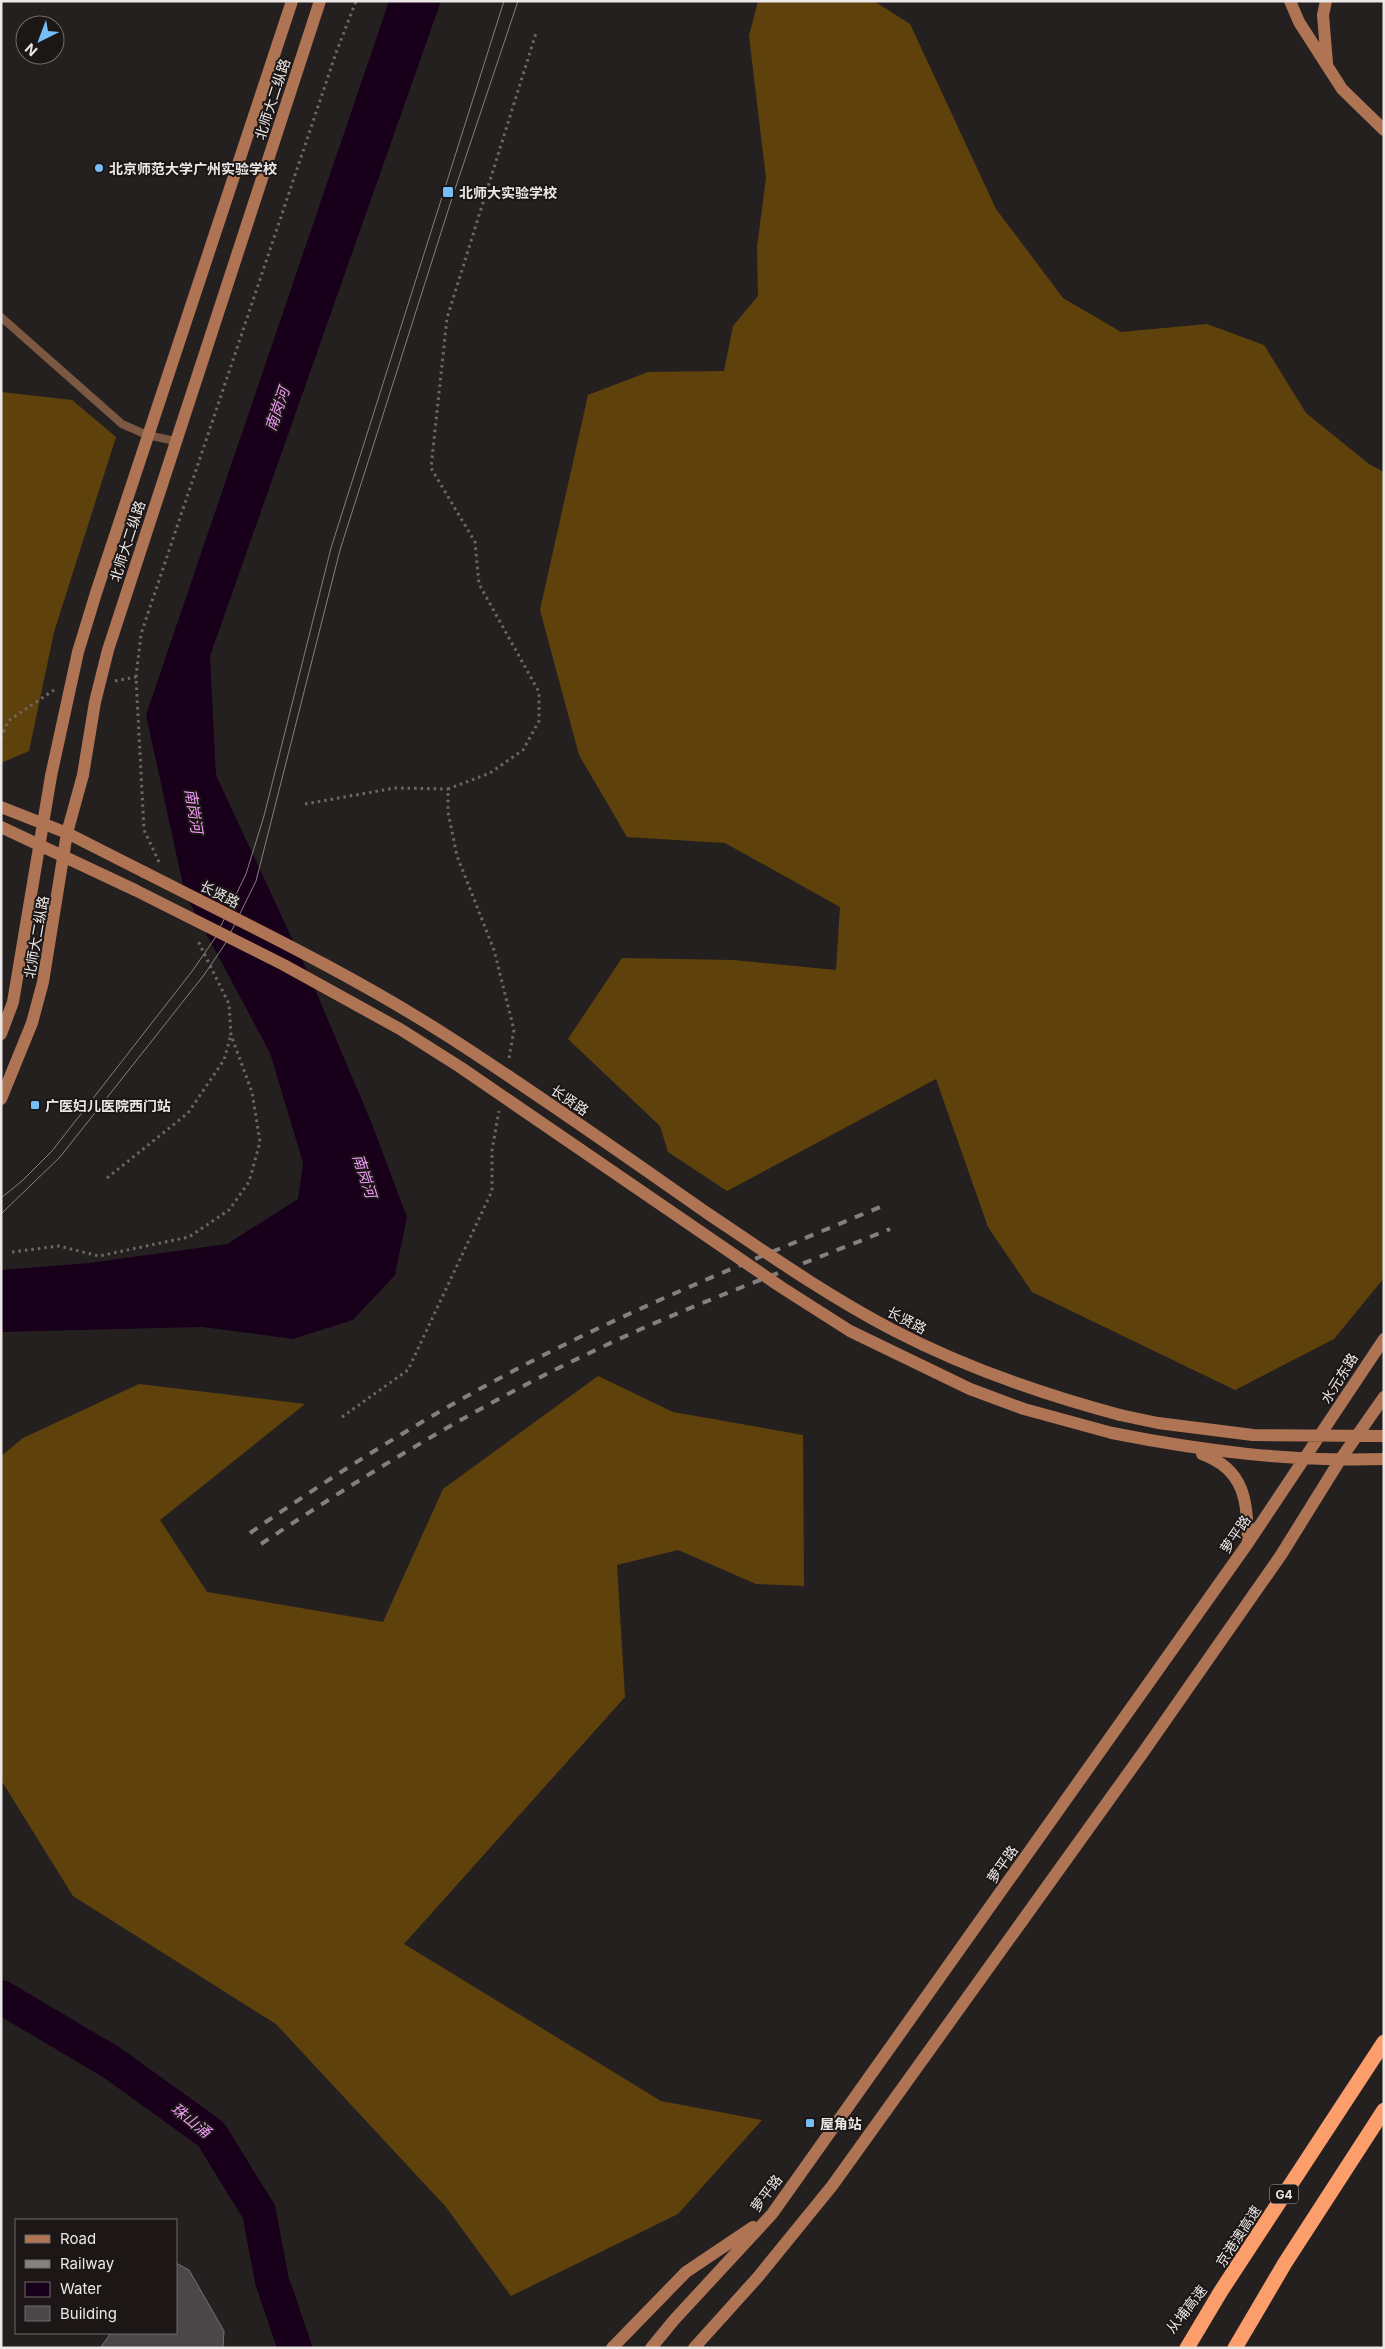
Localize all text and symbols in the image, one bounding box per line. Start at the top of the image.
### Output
north arrow [15,15,65,65]
text: N [21,40,41,60]
street label: 北师大二纵路 [251,56,293,142]
place label: 北京师范大学广州实验学校 [109,160,277,177]
marker: 北京师范大学广州实验学校 [93,162,105,174]
place label: 北师大实验学校 [459,184,557,201]
marker: 北师大实验学校 [441,185,455,199]
water label: 南岗河 [261,382,294,433]
street label: 北师大二纵路 [106,498,148,584]
water label: 南岗河 [181,787,207,838]
street label: 长贤路 [197,877,243,911]
street label: 北师大二纵路 [20,894,52,980]
street label: 长贤路 [548,1081,592,1119]
place label: 广医妇儿医院西门站 [45,1097,171,1114]
marker: 广医妇儿医院西门站 [29,1099,41,1111]
water label: 南岗河 [349,1152,382,1203]
street label: 长贤路 [884,1303,930,1337]
street label: 水元东路 [1317,1350,1361,1406]
street label: 萝平路 [1216,1512,1254,1556]
street label: 萝平路 [983,1842,1021,1886]
water label: 珠山涌 [167,2099,216,2143]
place label: 屋角站 [820,2115,862,2132]
marker: 屋角站 [804,2117,816,2129]
street label: 萝平路 [747,2171,785,2215]
road number: G4 [1270,2184,1298,2204]
street label: 京港澳高速 [1212,2202,1264,2270]
legend [15,2219,178,2334]
text: Road [60,2229,96,2248]
text: Railway [60,2254,115,2273]
text: Water [60,2279,102,2298]
street label: 从埔高速 [1162,2282,1210,2336]
text: Building [60,2304,117,2323]

